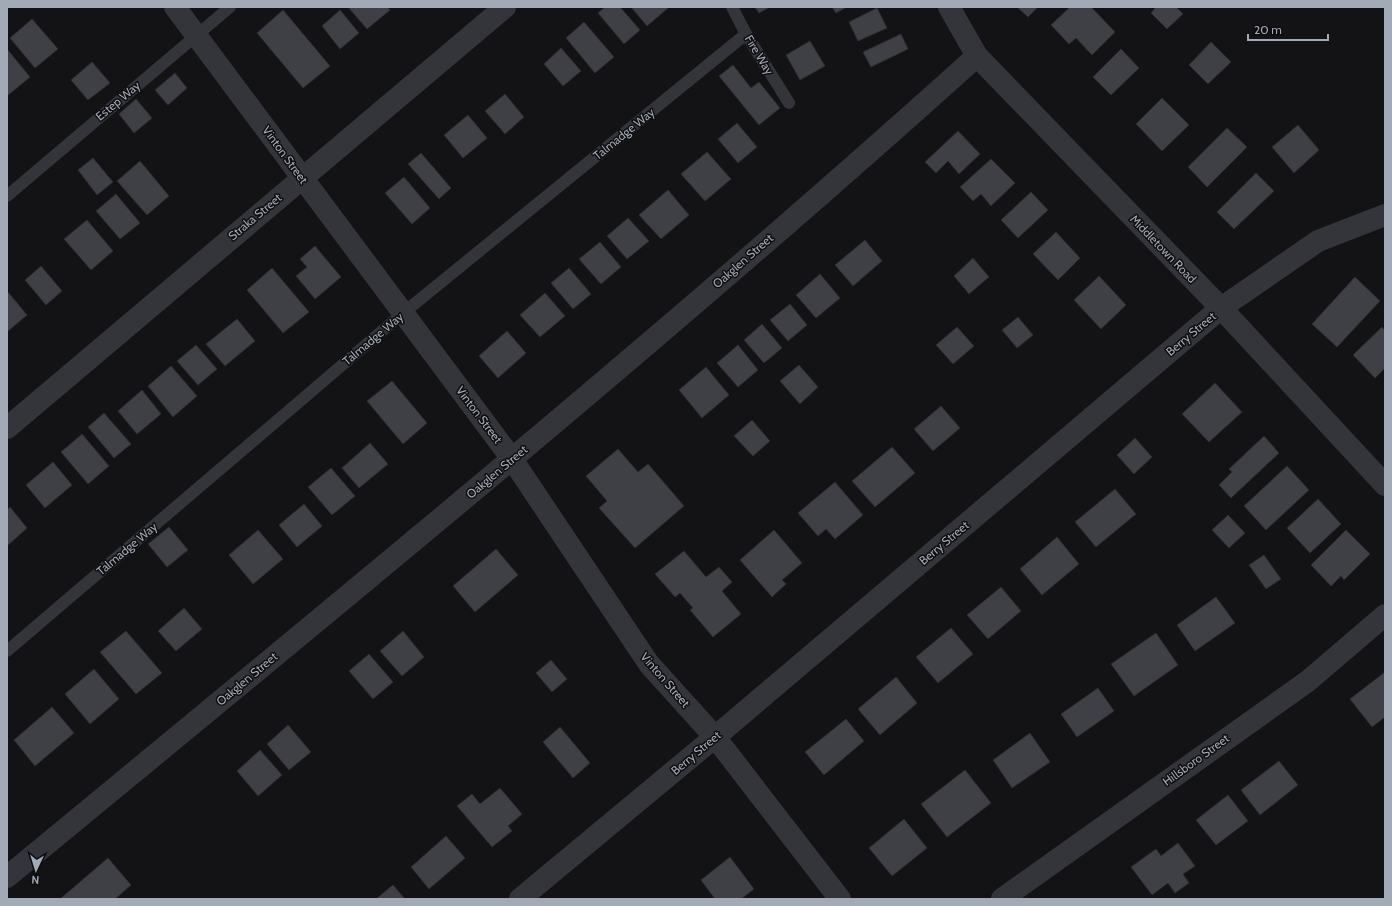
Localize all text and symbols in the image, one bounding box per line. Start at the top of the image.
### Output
scale bar [1248,16,1328,42]
text: 20 m [1254,22,1282,37]
street label: Fire Way [742,32,777,77]
street label: Estep Way [92,78,143,124]
street label: Talmadge Way [590,104,657,163]
street label: Vinton Street [259,123,311,187]
street label: Straka Street [225,190,284,243]
street label: Middletown Road [1127,211,1200,286]
street label: Oakglen Street [709,230,776,291]
street label: Berry Street [1163,308,1219,359]
street label: Talmadge Way [339,309,406,368]
street label: Vinton Street [453,383,506,446]
street label: Oakglen Street [463,442,530,502]
street label: Berry Street [916,517,972,568]
street label: Talmadge Way [93,519,160,578]
street label: Oakglen Street [213,649,280,709]
street label: Vinton Street [637,649,693,710]
street label: Berry Street [668,727,724,778]
street label: Hillsboro Street [1160,730,1232,789]
north arrow [16,850,56,890]
text: N [31,873,40,887]

